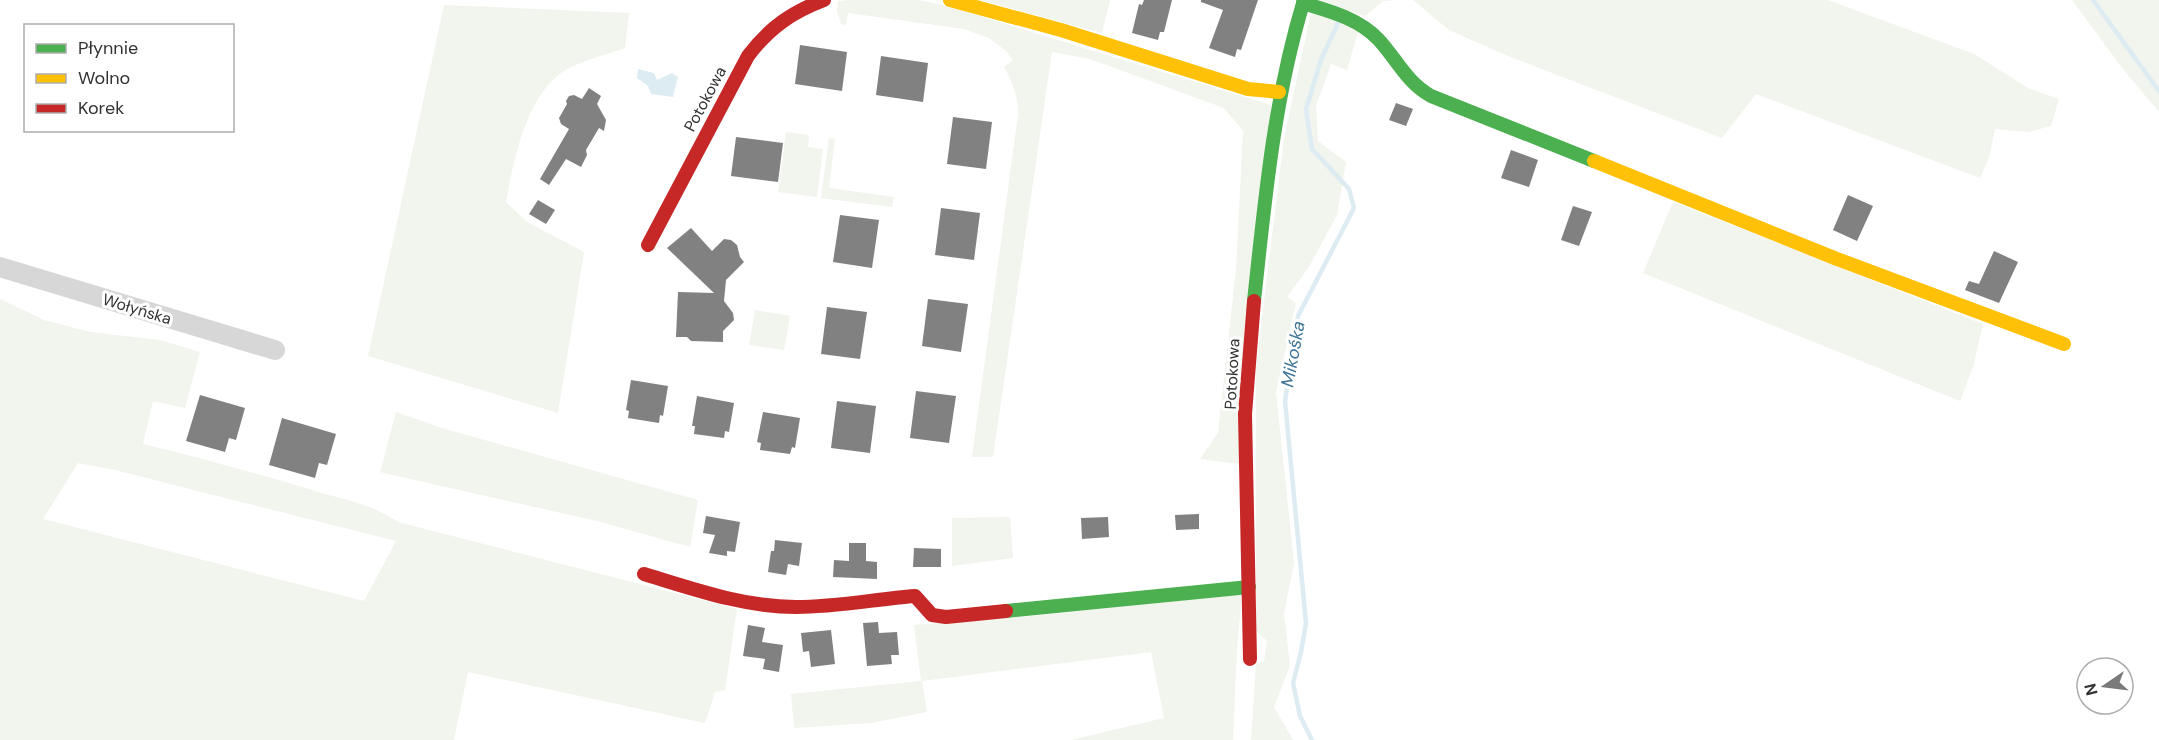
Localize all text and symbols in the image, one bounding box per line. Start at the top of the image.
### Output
legend [24,24,234,132]
text: Płynnie [78,36,138,60]
street label: Potokowa [679,63,731,135]
text: Wolno [78,66,130,90]
text: Korek [78,96,124,120]
street label: Wołyńska [100,289,174,329]
water label: Mikośka [1275,319,1311,389]
street label: Potokowa [1220,338,1244,410]
north arrow [2075,656,2135,716]
text: N [2079,681,2103,698]

